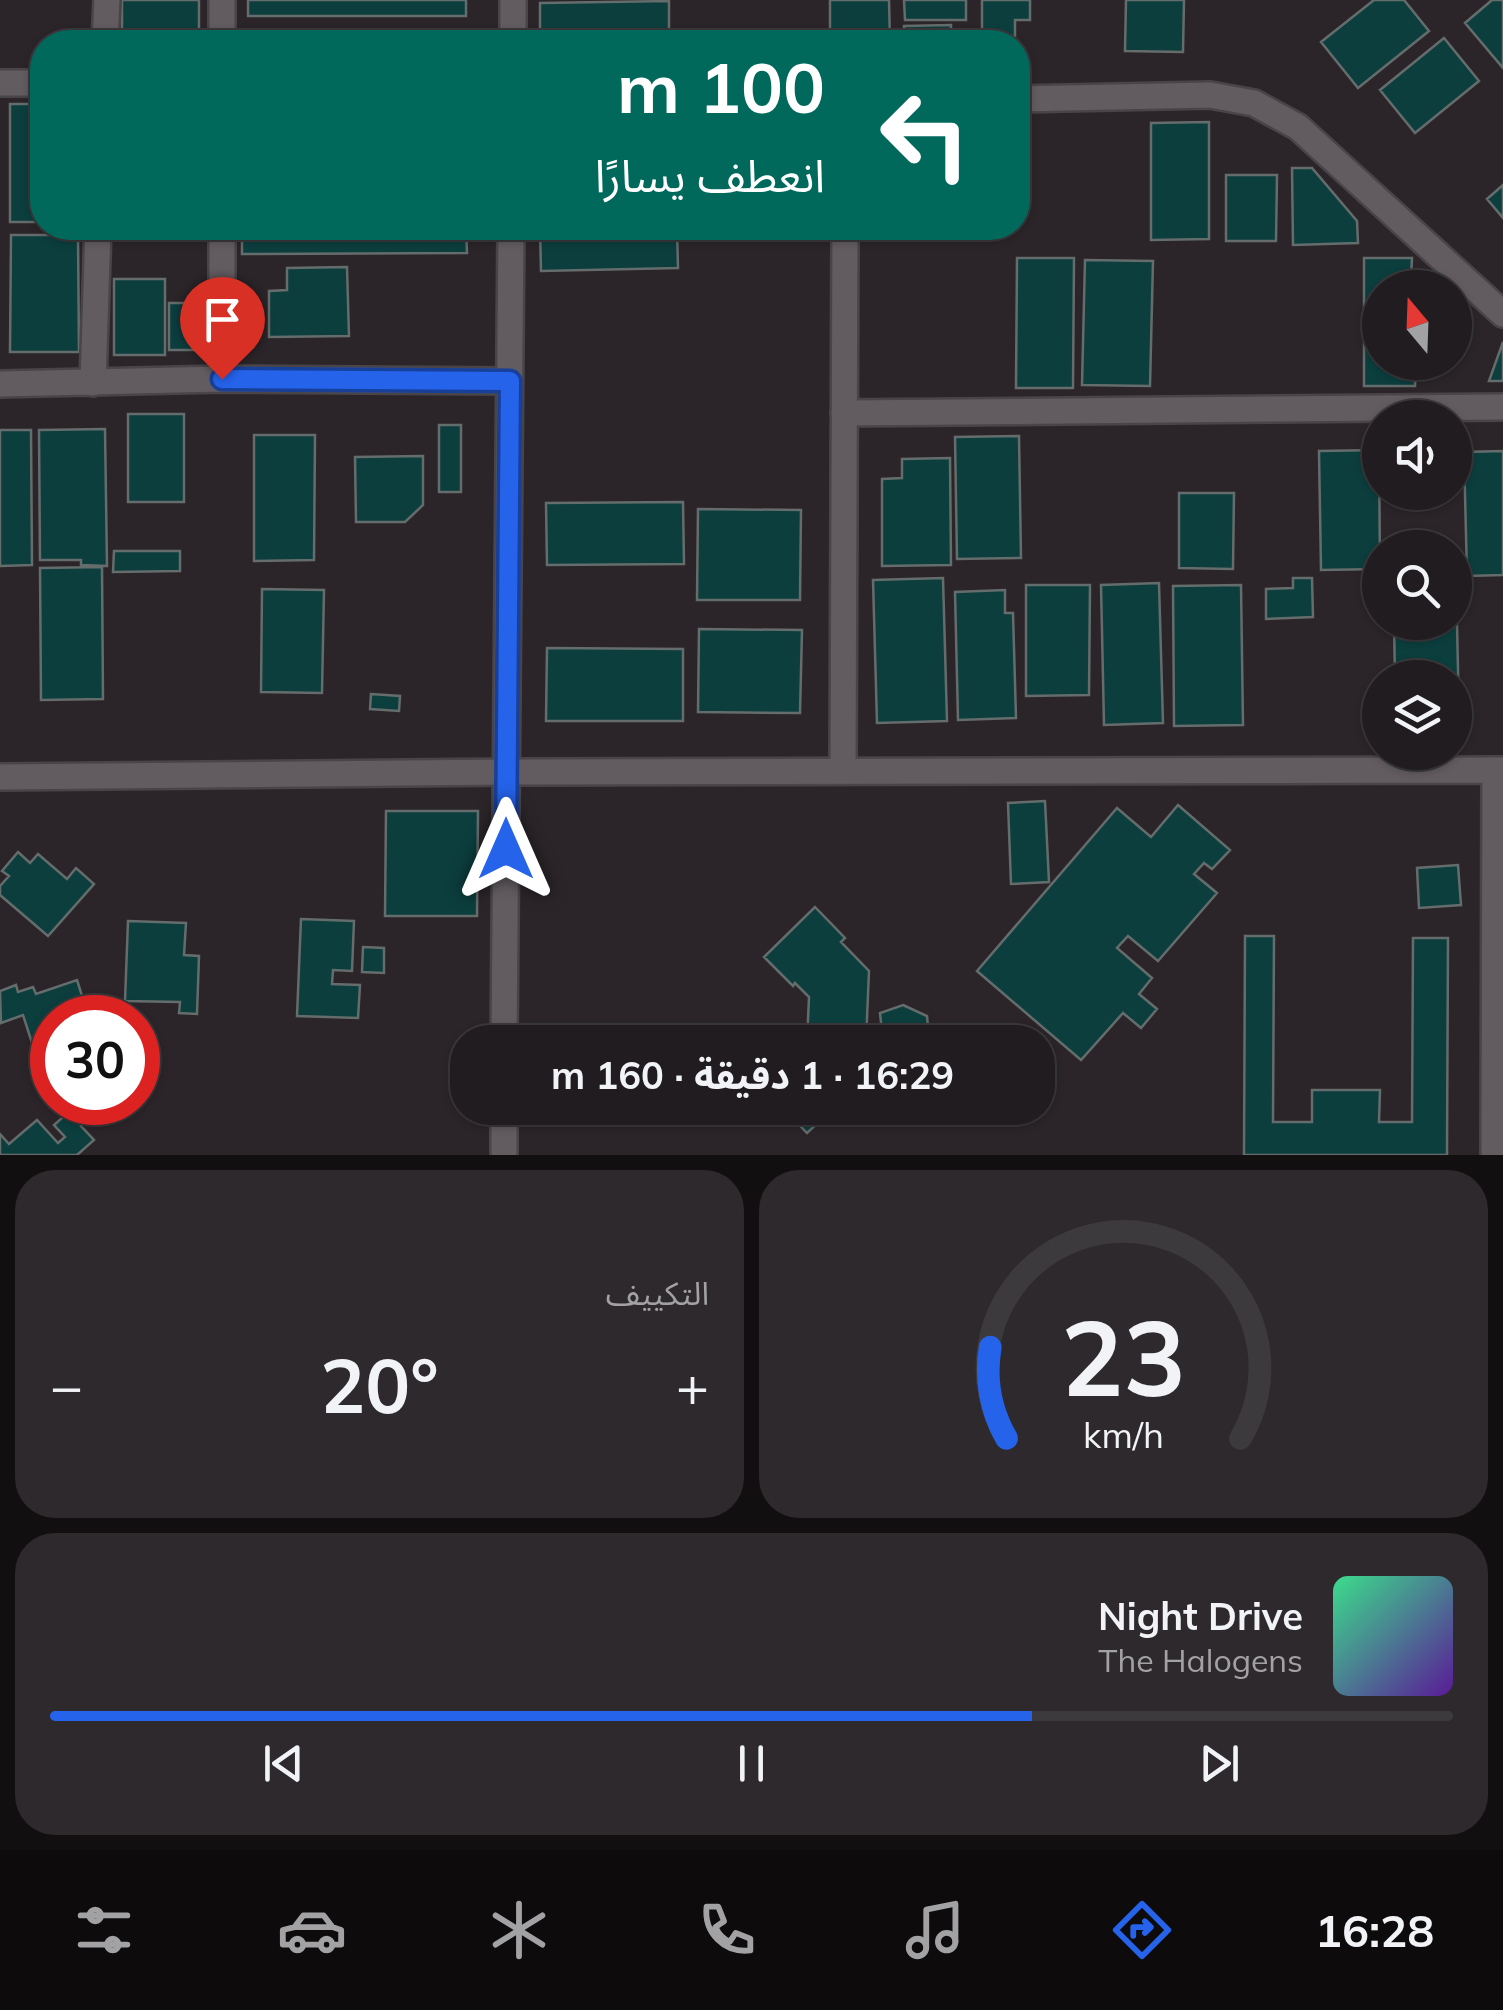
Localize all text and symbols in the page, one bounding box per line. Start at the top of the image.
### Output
text: 100 m [617,43,825,131]
icon: left [860,70,990,200]
text: انعطف يسارًا [595,147,825,203]
north arrow [1362,270,1472,380]
map controls [1362,270,1472,770]
pin [180,277,265,380]
icon: arrive [195,292,250,347]
button: sound [1362,400,1472,510]
button: search [1362,530,1472,640]
button: layers [1362,660,1472,770]
position arrow [454,797,558,901]
speed limit sign: 30 [30,995,160,1125]
text: 16:29 · 1 دقيقة · 160 m [551,1051,954,1099]
text: التكييف [606,1273,709,1313]
text: 23 [1061,1291,1186,1422]
text: 20° [320,1338,439,1432]
text: − [50,1351,83,1420]
text: + [676,1351,709,1420]
text: km/h [1083,1412,1164,1457]
text: Night Drive [1098,1592,1303,1640]
text: The Halogens [1098,1640,1303,1680]
icon: previous [256,1736,311,1791]
icon: pause [724,1736,779,1791]
icon: next [1192,1736,1247,1791]
icon: filters [69,1895,139,1965]
icon: car [277,1895,347,1965]
icon: climate [484,1895,554,1965]
icon: phone [692,1895,762,1965]
icon: music [900,1895,970,1965]
icon: directions [1107,1895,1177,1965]
text: 16:28 [1315,1902,1434,1958]

